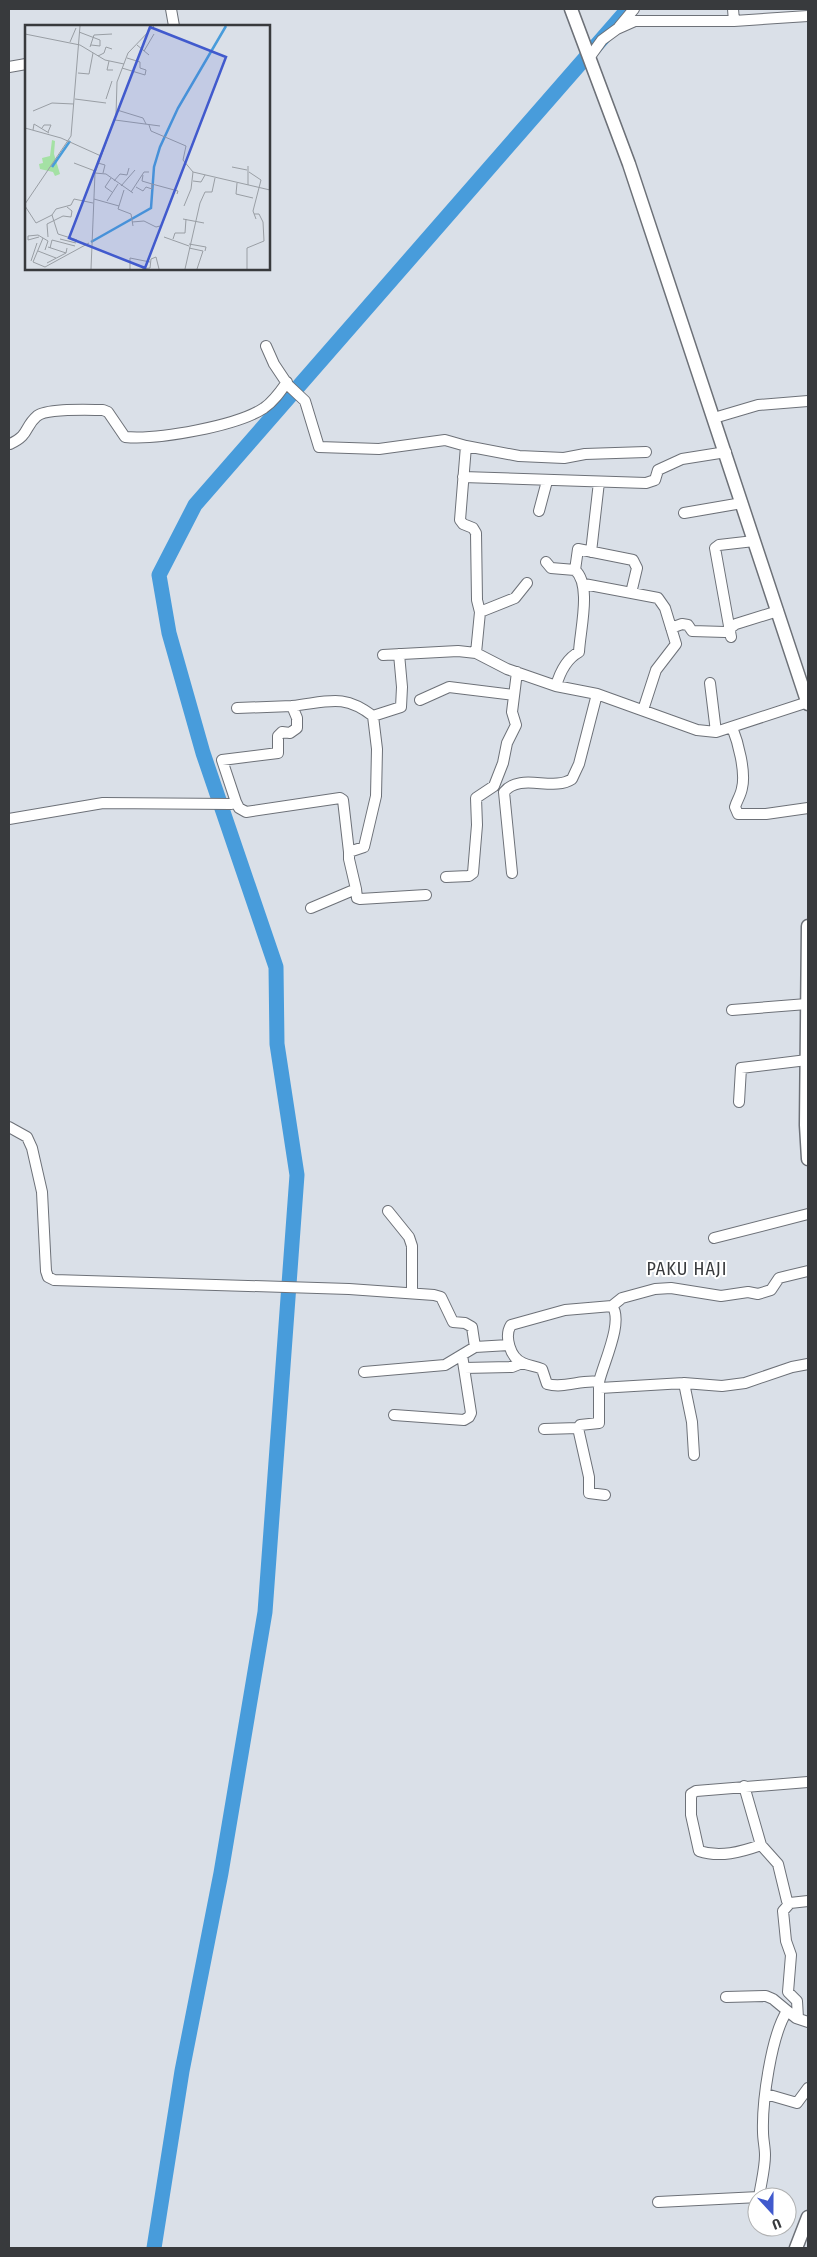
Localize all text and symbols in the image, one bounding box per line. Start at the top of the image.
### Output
inset map [25,25,270,270]
district label: PAKU HAJI [646,1258,728,1280]
north arrow [747,2187,797,2237]
text: U [770,2214,783,2233]

